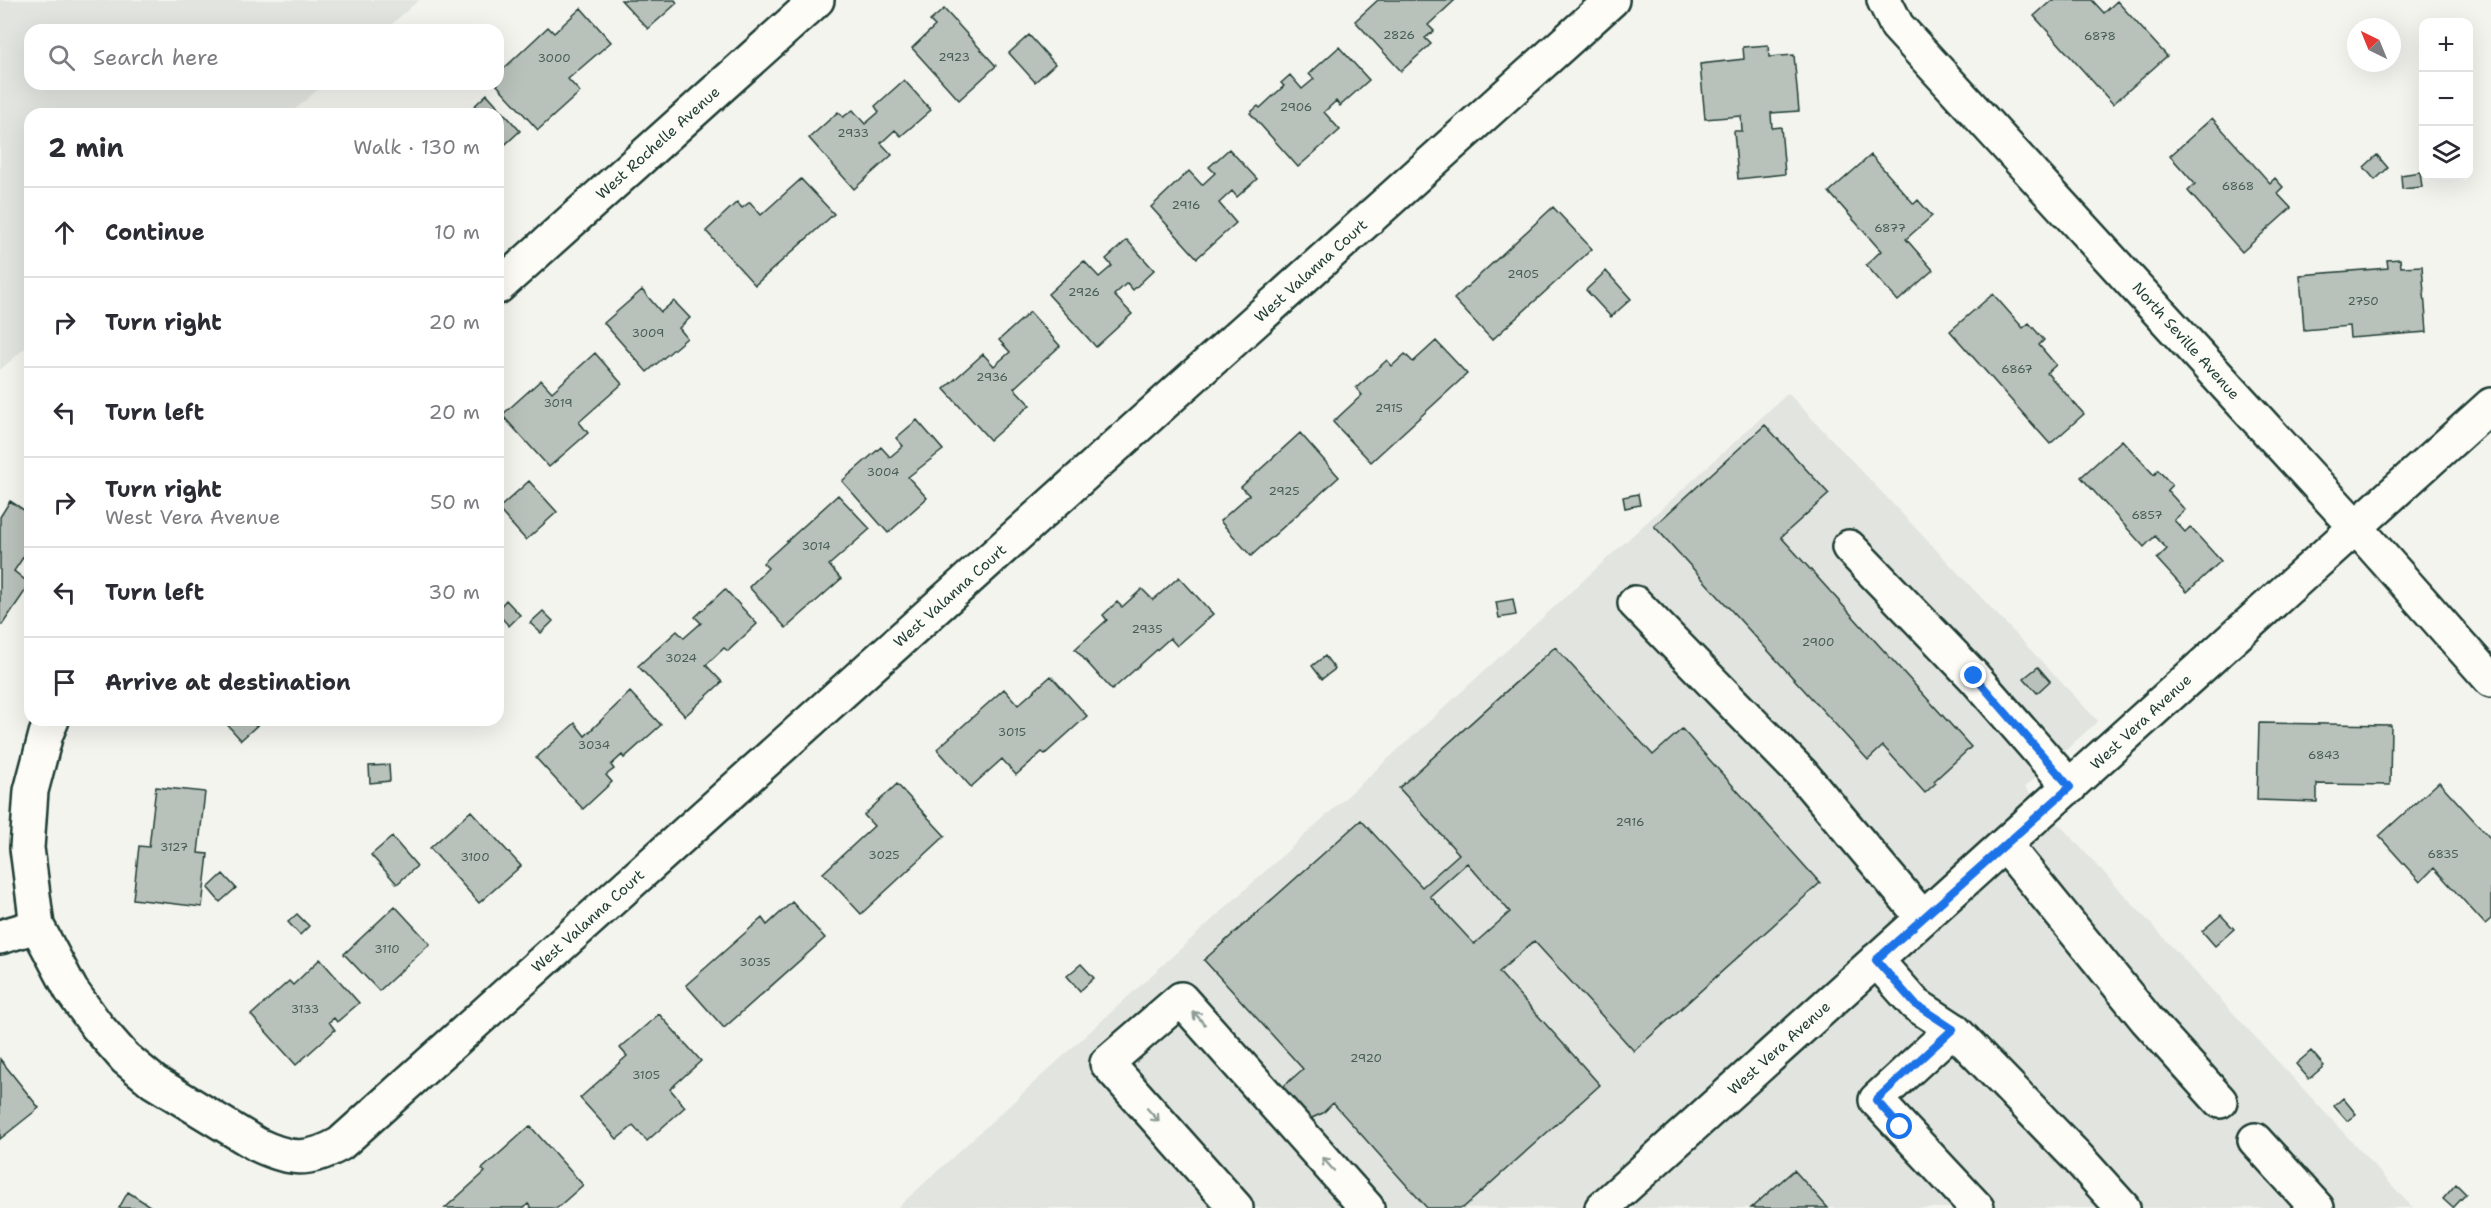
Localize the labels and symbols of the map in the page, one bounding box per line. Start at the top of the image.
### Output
north arrow [2347,18,2401,72]
house number: 2826 [1383,27,1415,43]
house number: 6878 [2084,28,2116,44]
house number: 2923 [938,49,970,65]
house number: 3000 [537,50,571,66]
street label: West Rochelle Avenue [592,82,724,204]
house number: 2906 [1280,99,1312,115]
house number: 2933 [837,125,869,141]
house number: 6868 [2222,178,2254,194]
house number: 2916 [1172,197,1200,213]
street label: West Valanna Court [1250,215,1372,327]
house number: 6877 [1874,220,1906,236]
house number: 2905 [1507,266,1539,282]
street label: North Seville Avenue [2128,278,2244,404]
house number: 2926 [1068,284,1100,300]
house number: 2750 [2347,293,2379,309]
house number: 3009 [632,325,664,341]
house number: 6867 [2001,361,2033,377]
house number: 2936 [976,369,1008,385]
house number: 3019 [543,395,573,411]
house number: 2915 [1375,400,1403,416]
house number: 3004 [867,464,899,480]
house number: 2925 [1268,483,1300,499]
house number: 6857 [2131,507,2163,523]
house number: 3014 [801,538,831,554]
street label: West Valanna Court [889,540,1011,652]
house number: 2935 [1132,621,1162,637]
house number: 2900 [1802,634,1834,650]
house number: 3024 [665,650,697,666]
route end [1960,662,1986,688]
street label: West Vera Avenue [2086,670,2196,774]
house number: 3015 [998,724,1026,740]
house number: 3034 [578,737,610,753]
house number: 6843 [2308,747,2340,763]
house number: 2916 [1616,814,1644,830]
house number: 3127 [160,839,188,855]
house number: 6835 [2427,846,2459,862]
house number: 3025 [868,847,900,863]
house number: 3100 [460,849,490,865]
street label: West Valanna Court [527,865,649,977]
house number: 3110 [374,941,400,957]
house number: 3035 [739,954,771,970]
street label: West Vera Avenue [1723,997,1835,1099]
house number: 3133 [291,1001,319,1017]
one-way arrow [1192,1011,1206,1026]
house number: 2920 [1350,1050,1382,1066]
house number: 3105 [632,1067,660,1083]
one-way arrow [1146,1107,1160,1122]
route start [1886,1113,1912,1139]
one-way arrow [1321,1157,1335,1172]

